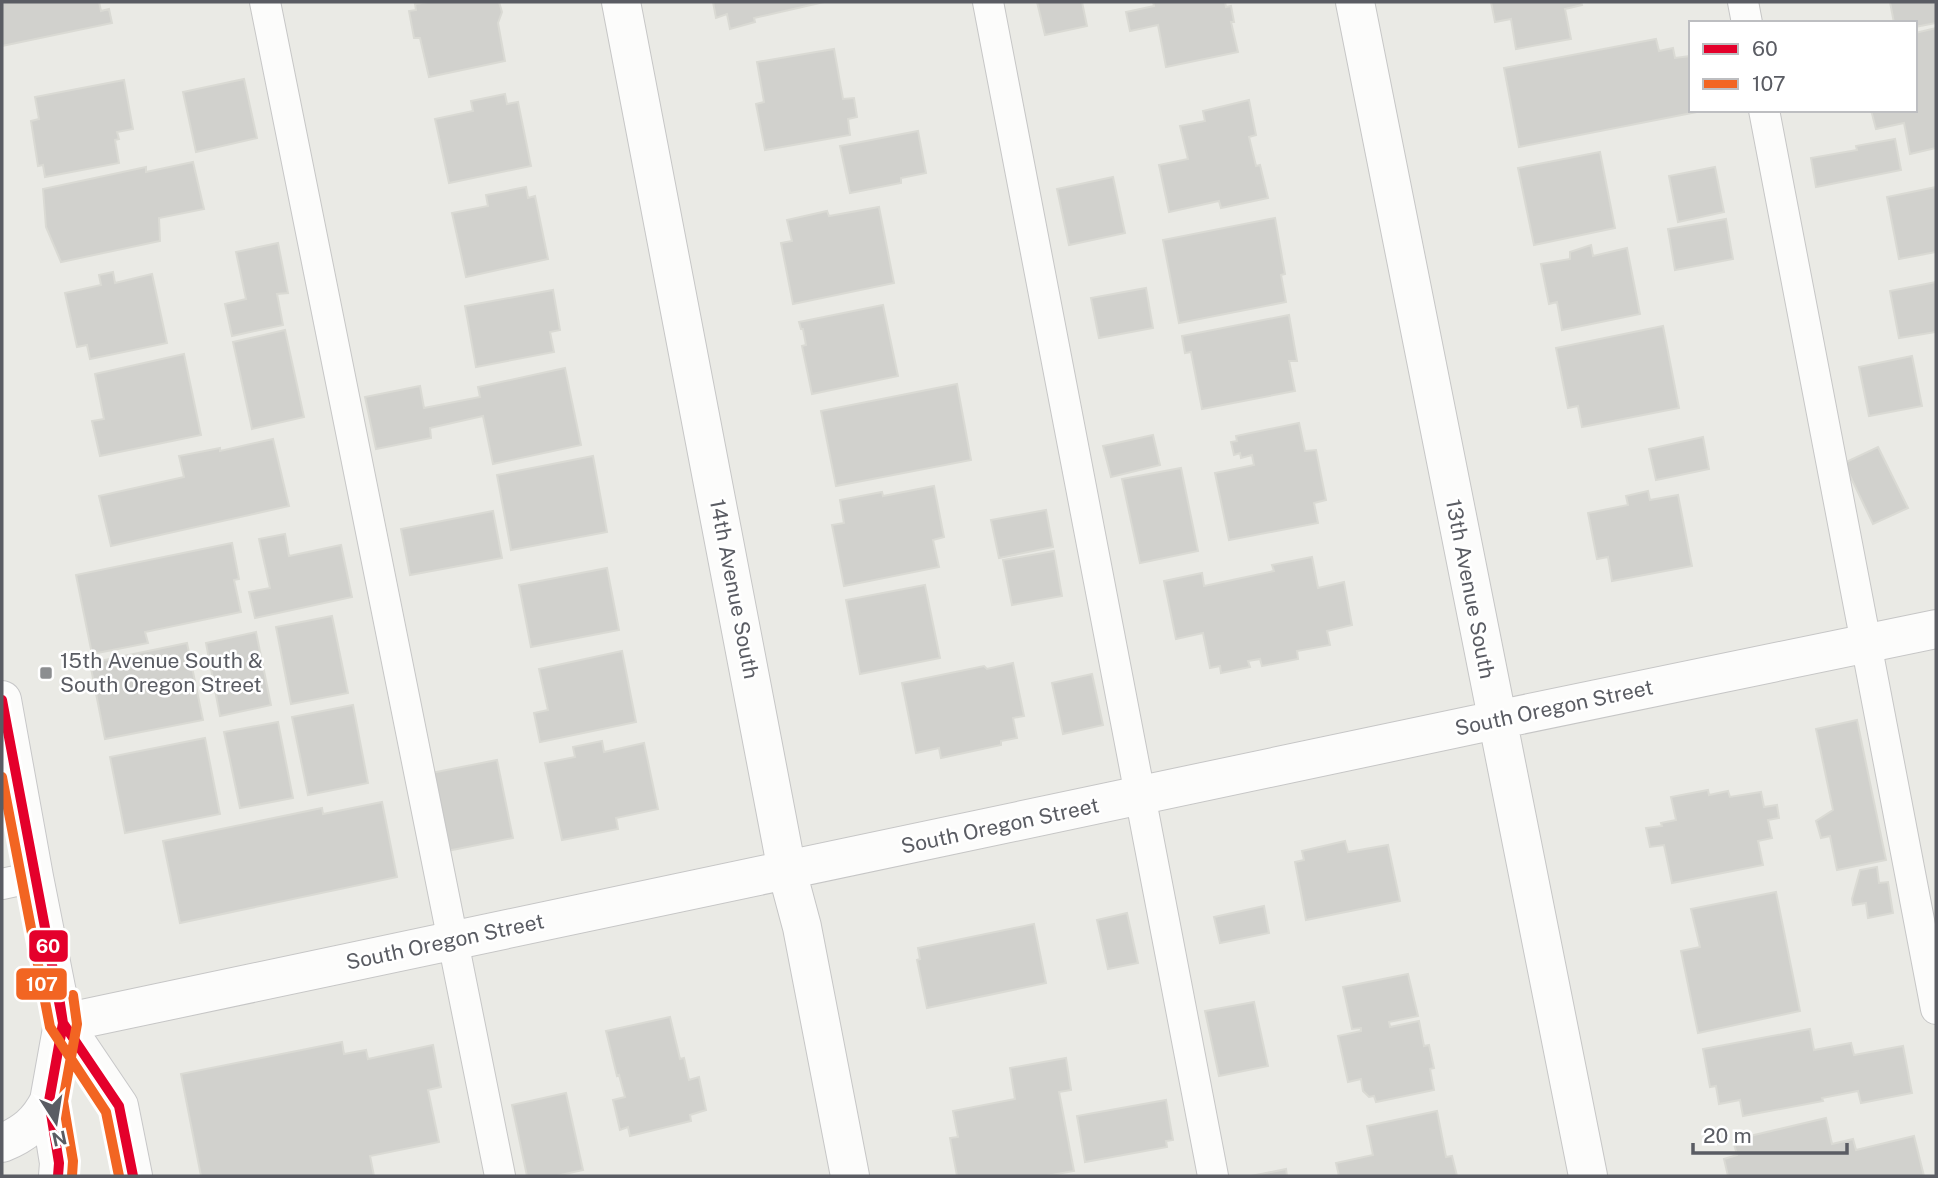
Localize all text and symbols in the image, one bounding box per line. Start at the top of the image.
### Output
legend [1689,21,1917,112]
text: 60 [1752,36,1778,61]
text: 107 [1752,71,1786,96]
street label: 14th Avenue South [705,497,764,681]
street label: 13th Avenue South [1441,497,1500,681]
place label: 15th Avenue South & South Oregon Street [60,648,263,697]
marker: 15th Avenue South & South Oregon Street [38,665,54,681]
street label: South Oregon Street [1453,674,1655,741]
street label: South Oregon Street [899,792,1101,859]
street label: South Oregon Street [344,908,546,975]
line badge: 60 [28,929,69,963]
text: 60 [36,935,60,957]
line badge: 107 [15,967,68,1001]
text: 107 [26,973,58,995]
north arrow [21,1087,91,1157]
scale bar [1693,1112,1847,1156]
text: 20 m [1703,1123,1752,1148]
text: N [50,1126,69,1151]

